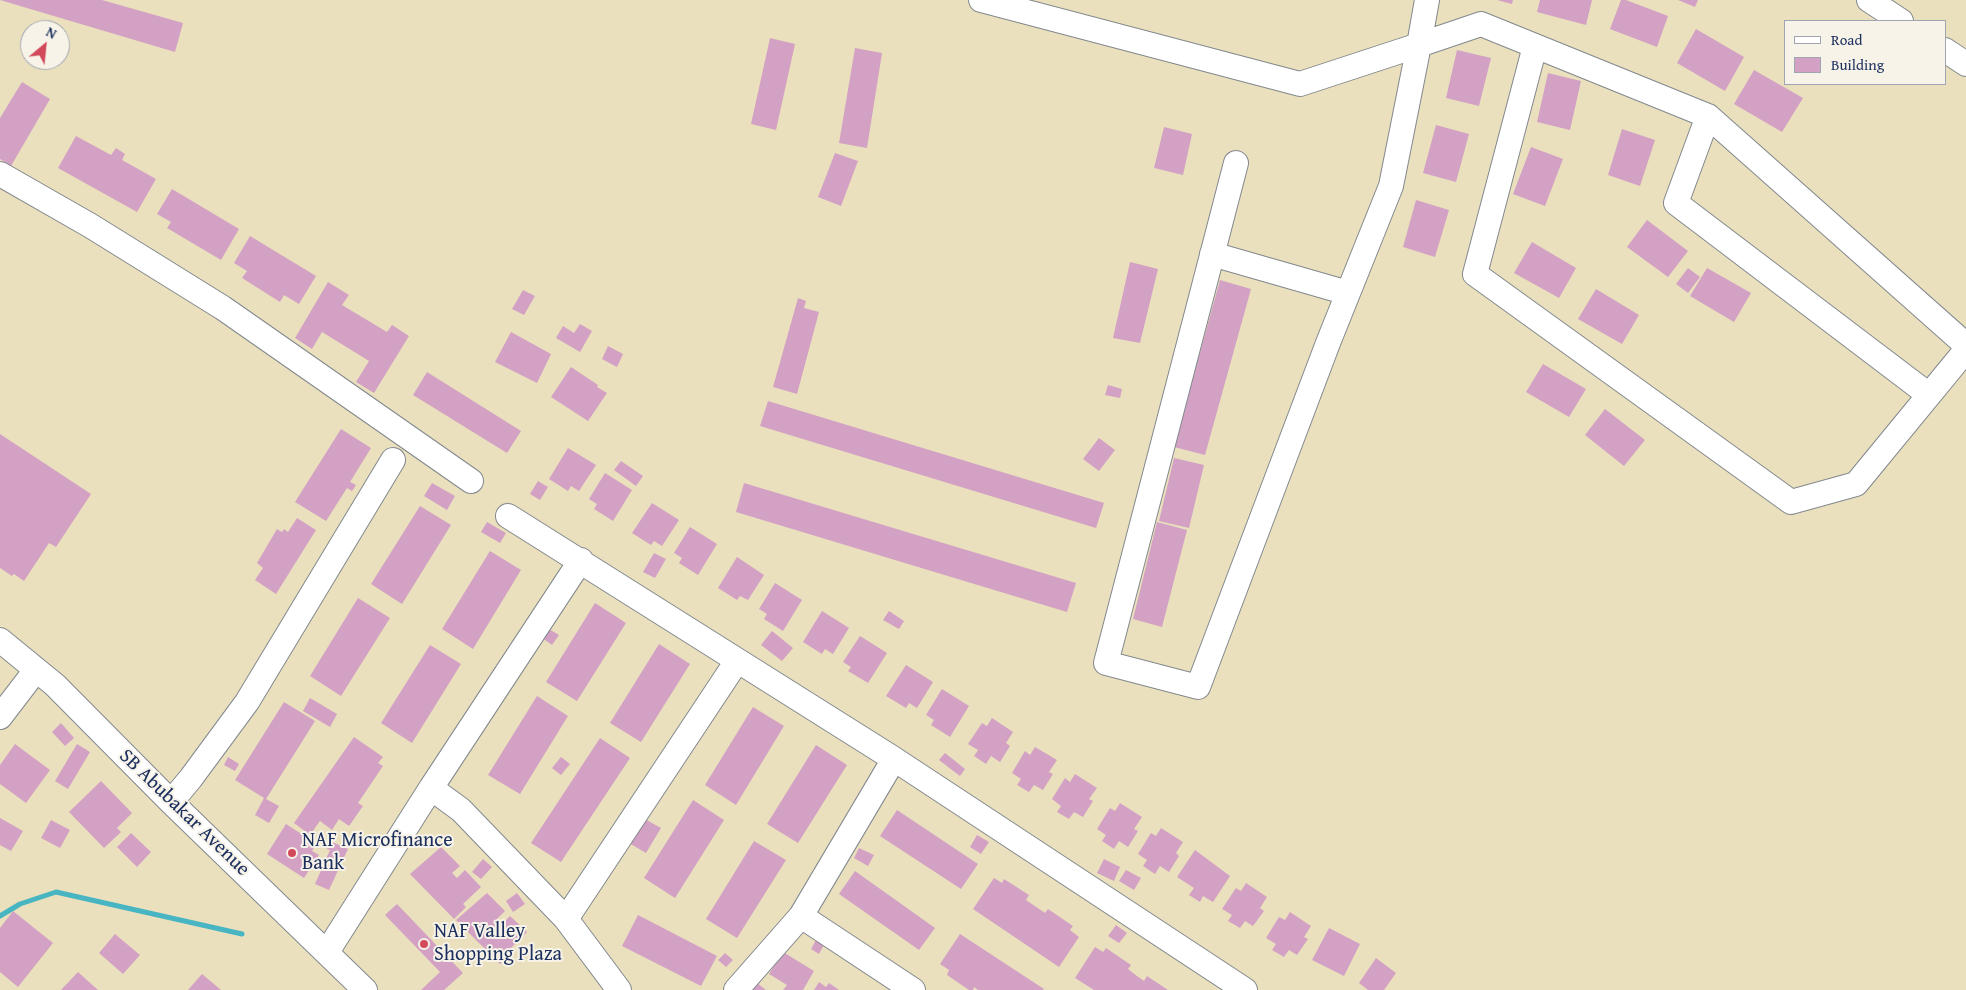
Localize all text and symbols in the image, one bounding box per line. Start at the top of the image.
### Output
north arrow [20,20,70,70]
legend [1784,20,1946,85]
text: N [43,22,60,44]
text: Road [1831,29,1862,50]
text: Building [1831,54,1884,75]
street label: SB Abubakar Avenue [114,745,254,881]
place label: NAF Microfinance Bank [302,829,453,876]
marker: NAF Microfinance Bank [286,847,298,859]
place label: NAF Valley Shopping Plaza [434,920,562,967]
marker: NAF Valley Shopping Plaza [418,938,430,950]

